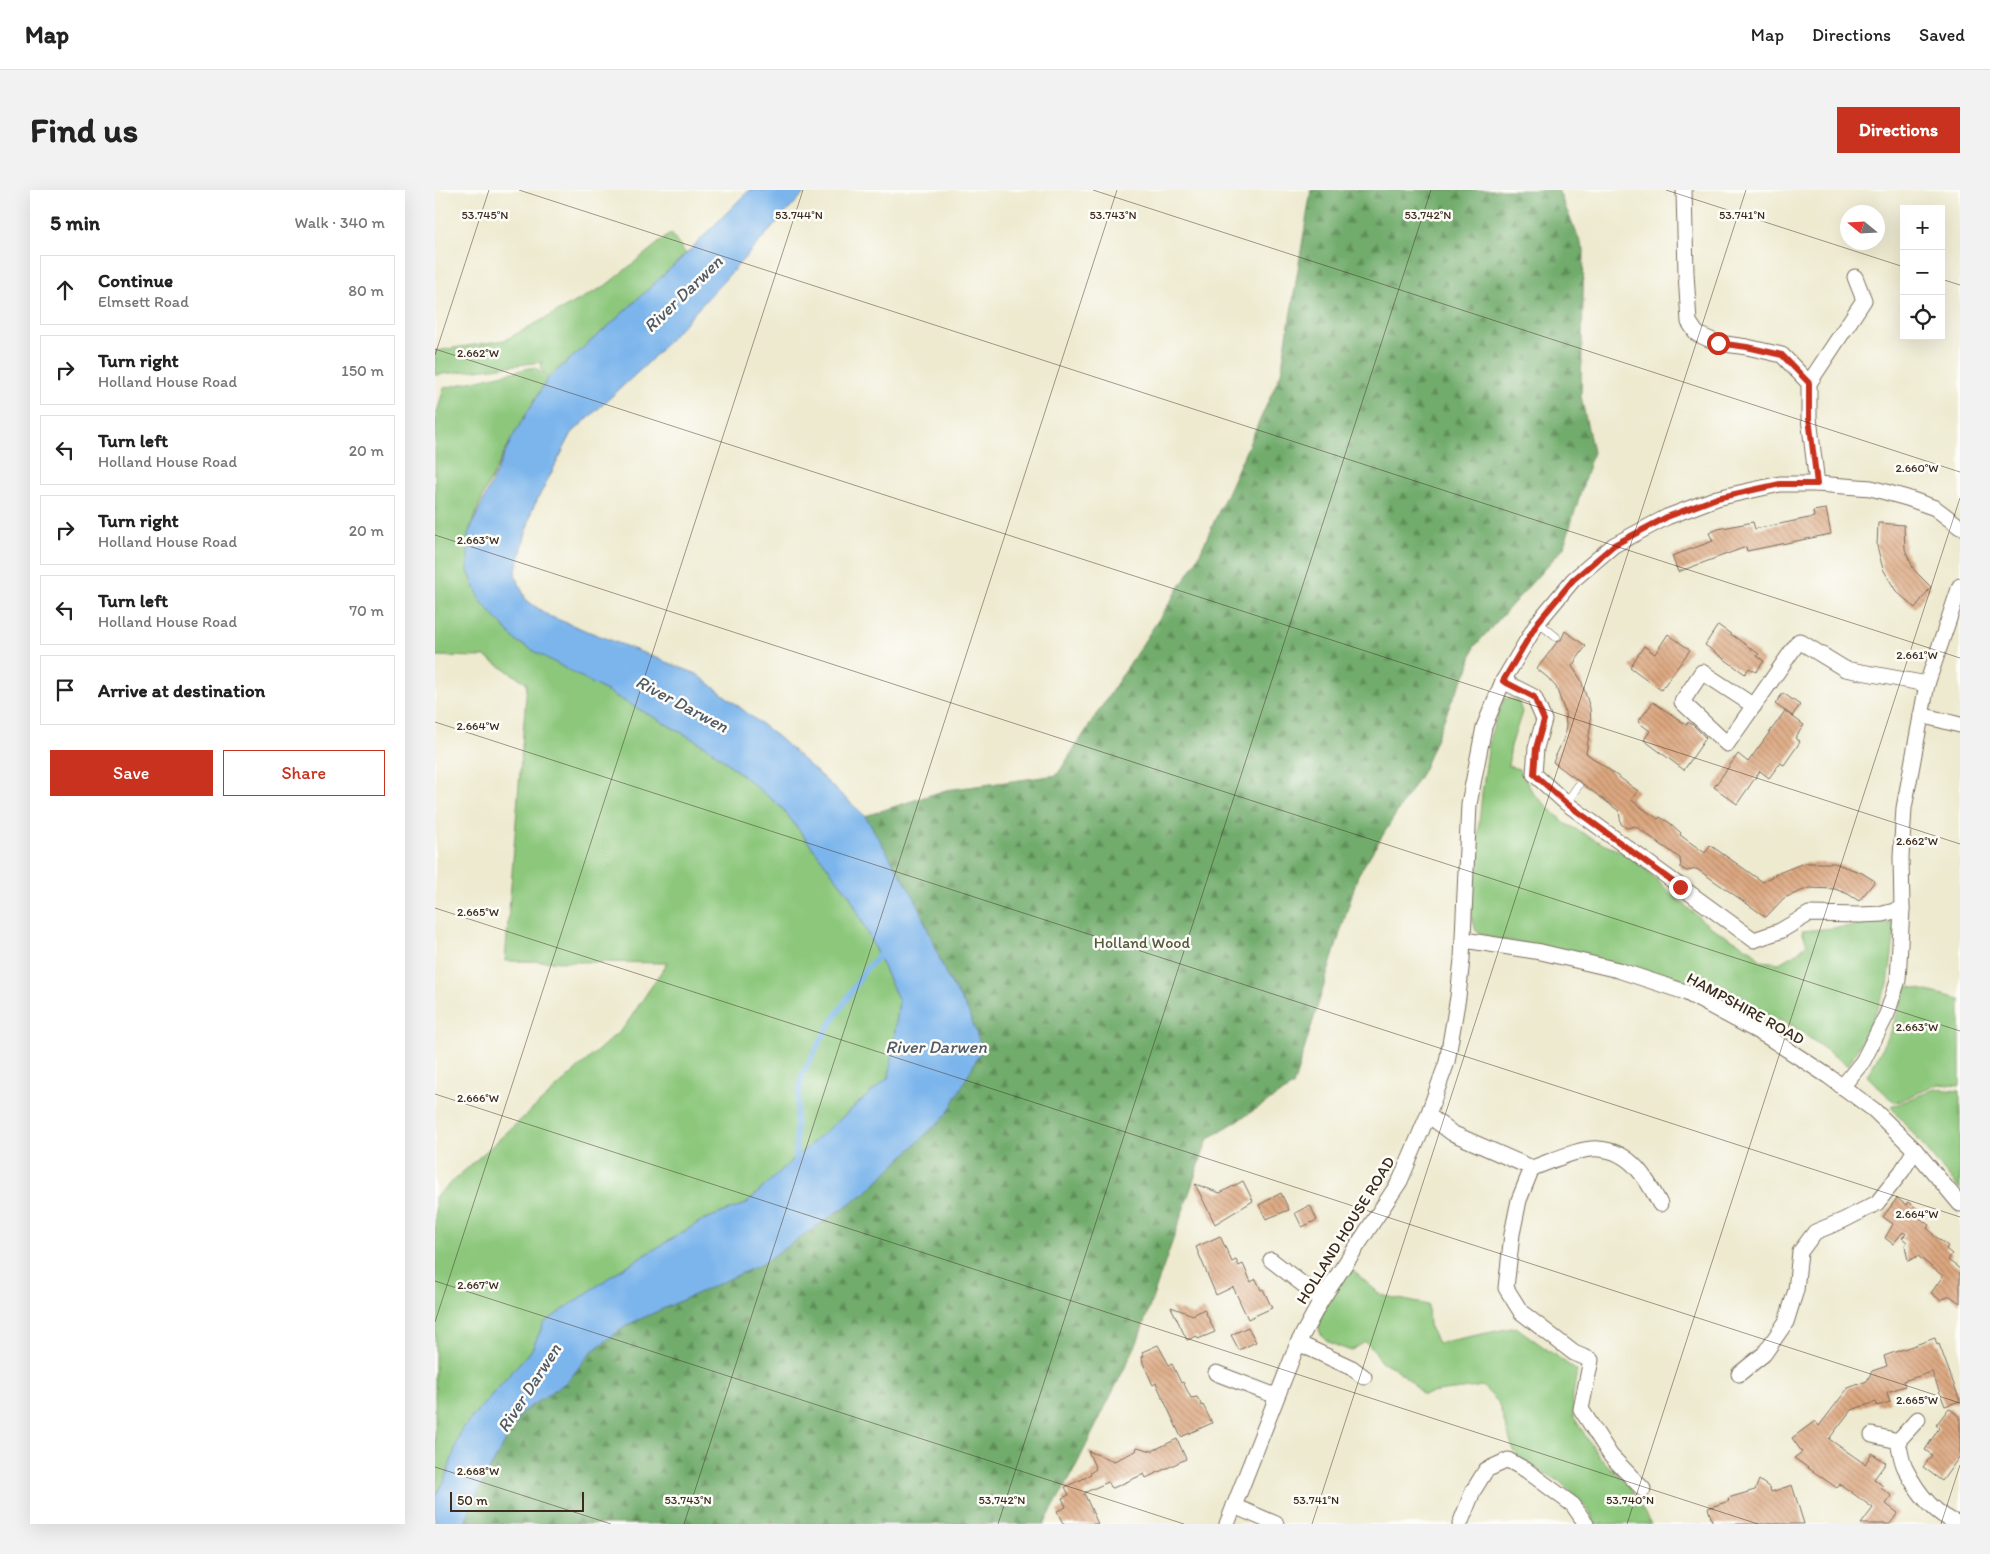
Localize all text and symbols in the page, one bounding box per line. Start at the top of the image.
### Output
text: Map [25,20,69,49]
text: Map [1751,24,1784,46]
text: Directions [1812,24,1891,46]
text: Saved [1919,24,1965,46]
button: Directions [1837,107,1960,153]
text: Find us [30,109,138,151]
north arrow [1840,205,1885,250]
map controls [1900,205,1945,340]
button: + [1900,205,1945,250]
text: 53.745°N [462,208,508,222]
text: 53.744°N [775,208,823,222]
text: 53.743°N [1089,208,1137,222]
text: 53.742°N [1405,208,1451,222]
text: 53.741°N [1719,208,1765,222]
text: 5 min [50,210,100,235]
text: Walk · 340 m [295,213,385,232]
button: − [1900,250,1945,295]
water label: River Darwen [639,251,727,337]
text: Continue [98,269,173,292]
icon: ahead [51,276,79,304]
text: 80 m [348,281,384,300]
text: Elmsett Road [98,292,189,311]
button: locate [1900,295,1945,340]
route start [1707,332,1730,355]
text: 2.662°W [457,346,499,360]
text: Turn right [98,349,179,372]
icon: right [51,356,79,384]
text: 150 m [341,361,384,380]
text: Holland House Road [98,372,237,391]
text: Turn left [98,429,168,452]
icon: left [51,436,79,464]
text: 20 m [349,441,384,460]
text: Holland House Road [98,452,237,471]
text: 2.660°W [1895,461,1939,475]
text: Turn right [98,509,179,532]
icon: right [51,516,79,544]
text: 20 m [349,521,384,540]
text: Holland House Road [98,532,237,551]
text: 2.663°W [457,533,499,547]
text: Turn left [98,589,168,612]
icon: left [51,596,79,624]
text: 70 m [349,601,384,620]
text: Holland House Road [98,612,237,631]
text: 2.661°W [1896,648,1938,662]
water label: River Darwen [632,670,732,738]
icon: arrive [51,676,79,704]
text: Arrive at destination [98,679,265,702]
text: 2.664°W [457,719,499,733]
button: Save [50,750,213,796]
button: Share [223,750,385,796]
text: 2.662°W [1896,834,1938,848]
route end [1669,876,1692,899]
text: 2.665°W [457,905,499,919]
park label: Holland Wood [1094,933,1191,952]
street label: HAMPSHIRE ROAD [1684,968,1808,1049]
text: 2.663°W [1896,1020,1938,1034]
water label: River Darwen [885,1036,987,1058]
text: 2.666°W [457,1091,499,1105]
street label: HOLLAND HOUSE ROAD [1292,1153,1399,1308]
text: 2.664°W [1896,1207,1938,1221]
text: 2.667°W [457,1278,499,1292]
water label: River Darwen [492,1339,566,1437]
text: 2.665°W [1896,1393,1938,1407]
text: 2.668°W [457,1464,499,1478]
scale bar [450,1489,584,1512]
text: 50 m [457,1492,488,1509]
text: 53.743°N [664,1493,712,1507]
text: 53.742°N [979,1493,1025,1507]
text: 53.741°N [1293,1493,1339,1507]
text: 53.740°N [1606,1493,1654,1507]

